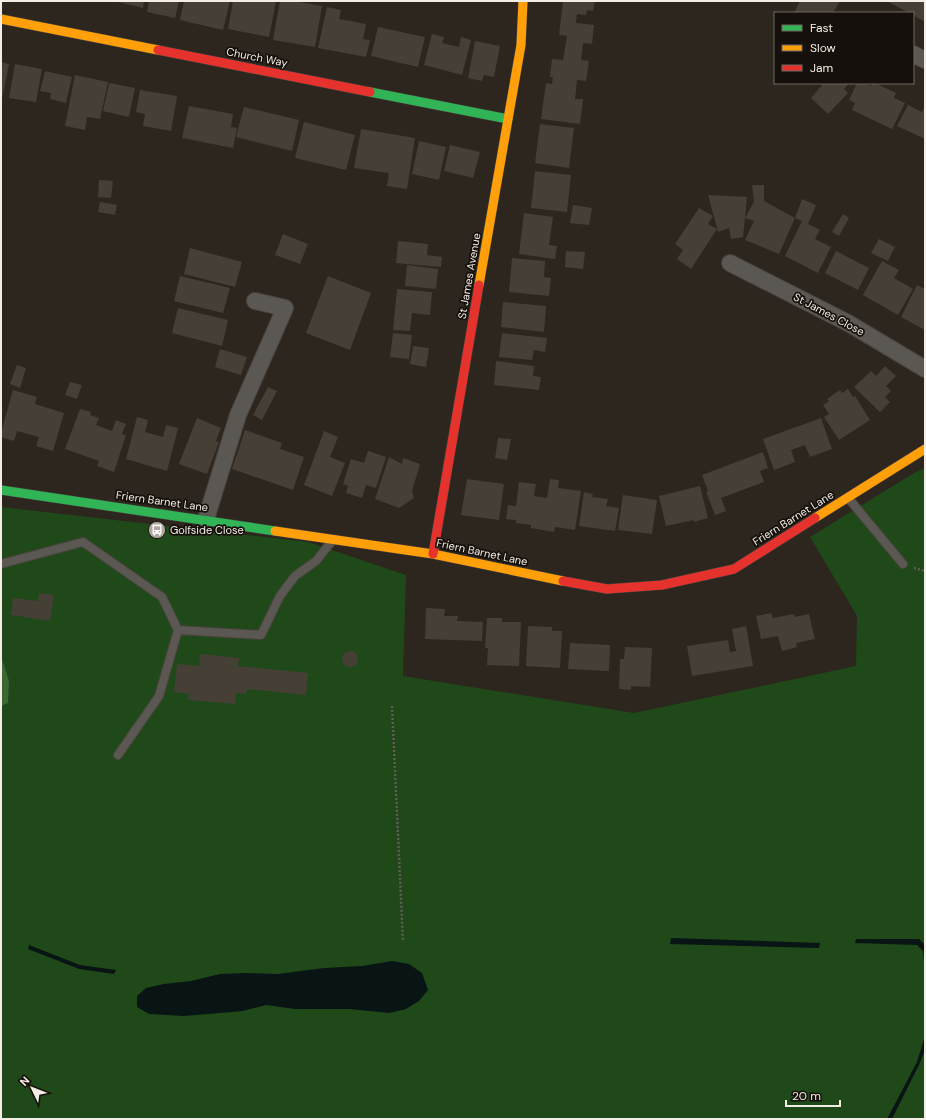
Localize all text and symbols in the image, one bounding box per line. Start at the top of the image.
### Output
legend [774,12,914,84]
text: Fast [810,20,833,36]
text: Slow [810,40,836,56]
street label: Church Way [225,44,289,70]
text: Jam [810,60,833,76]
street label: St James Avenue [455,232,483,320]
street label: St James Close [791,289,867,339]
street label: Friern Barnet Lane [750,487,836,549]
street label: Friern Barnet Lane [115,488,209,514]
bus stop icon: Golfside Close [147,520,167,540]
place label: Golfside Close [170,523,244,537]
street label: Friern Barnet Lane [435,536,529,568]
north arrow [12,1068,52,1108]
text: N [17,1073,33,1089]
scale bar [786,1082,840,1108]
text: 20 m [792,1088,821,1104]

